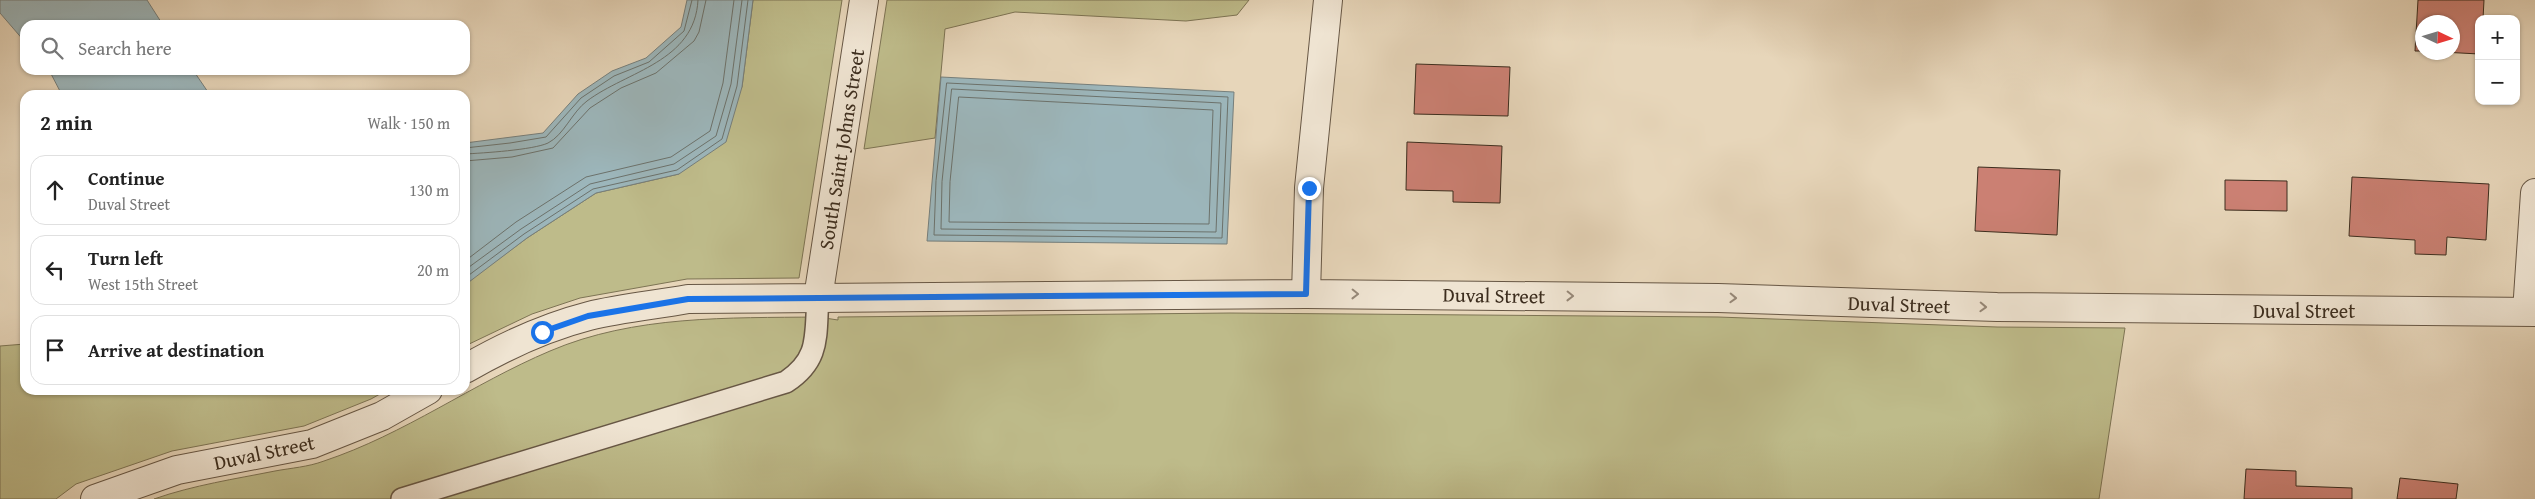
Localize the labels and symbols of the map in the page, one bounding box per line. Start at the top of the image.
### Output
north arrow [2415,15,2460,60]
street label: South Saint Johns Street [811,47,871,251]
route end [1298,177,1321,200]
street label: Duval Street [1442,280,1546,310]
street label: Duval Street [1847,288,1951,320]
one-way arrow [1352,289,1359,299]
one-way arrow [1566,291,1574,301]
one-way arrow [1729,293,1737,303]
street label: Duval Street [2253,296,2355,325]
one-way arrow [1979,301,1987,312]
route start [531,321,554,344]
street label: Duval Street [211,427,317,477]

